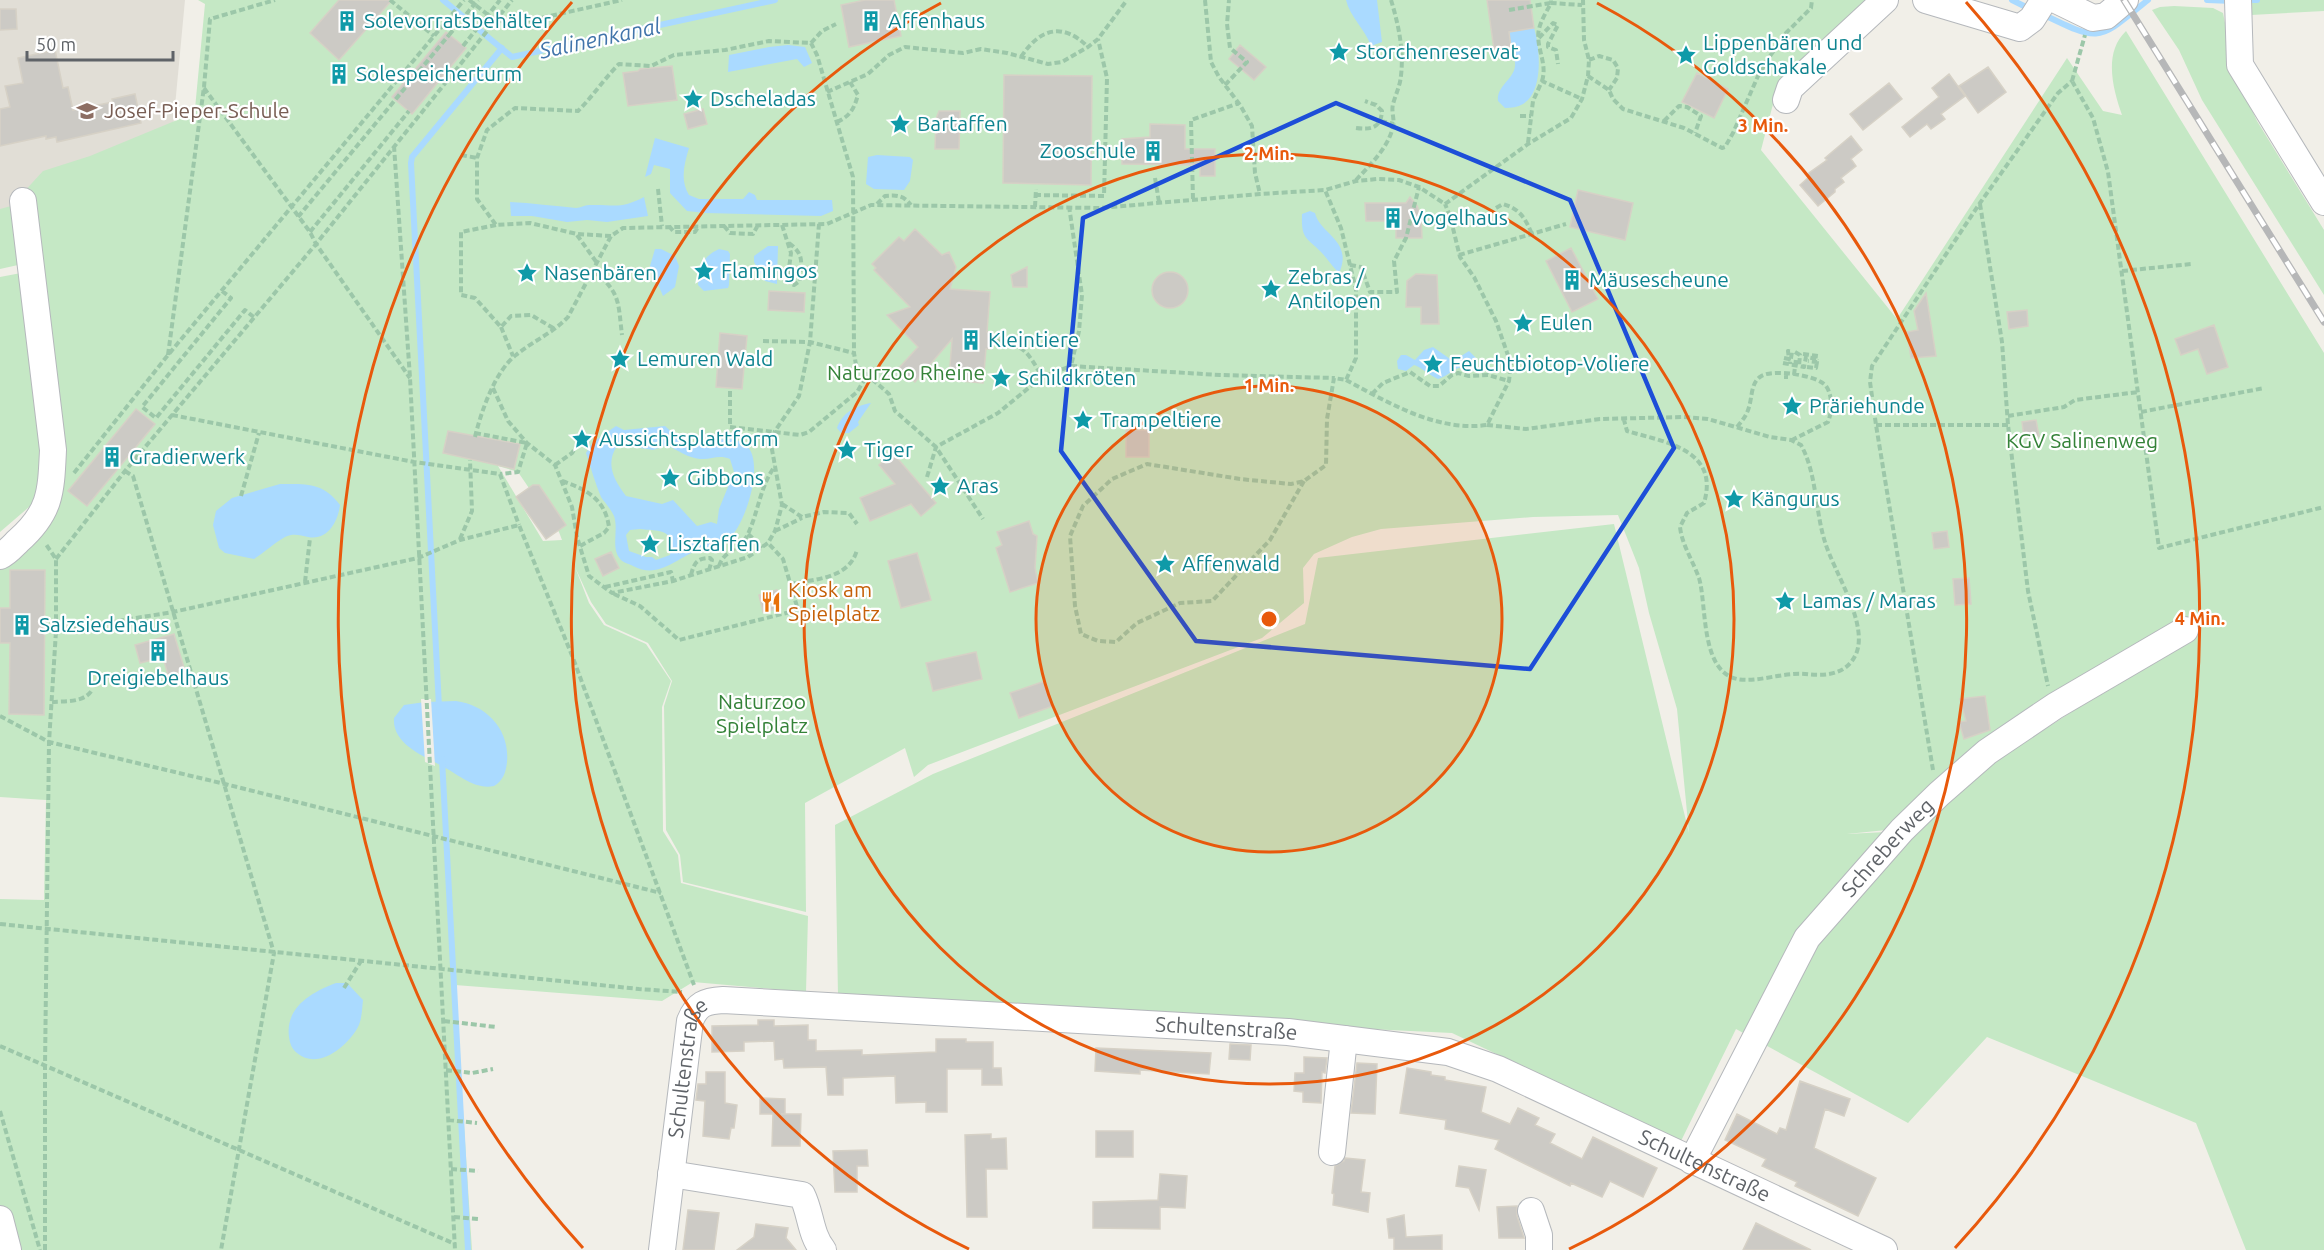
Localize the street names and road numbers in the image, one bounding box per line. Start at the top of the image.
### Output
street label: Schreberweg [1836,793,1938,901]
street label: Schultenstraße [663,992,712,1139]
street label: Schultenstraße [1154,1011,1299,1044]
street label: Schultenstraße [1635,1124,1775,1206]

